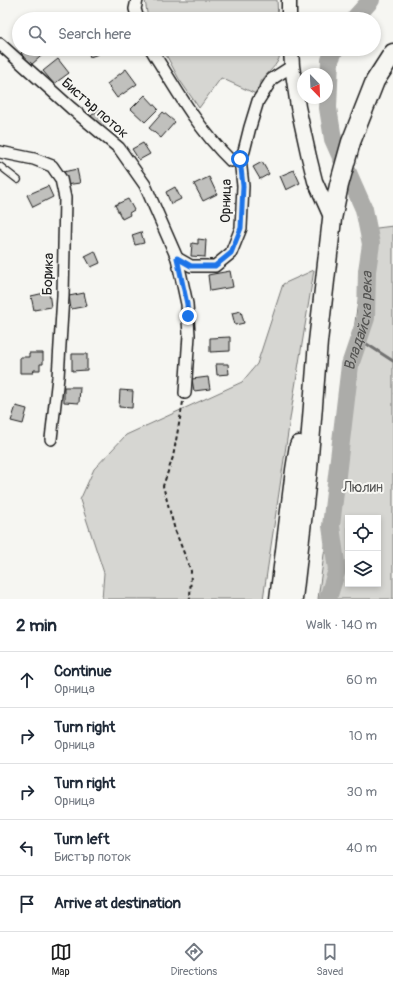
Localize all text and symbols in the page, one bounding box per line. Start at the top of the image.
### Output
search box [12,12,381,56]
icon: search [26,23,48,45]
text: Search here [58,25,131,44]
north arrow [297,68,333,104]
street label: Бистър поток [58,74,132,142]
route start [231,150,249,168]
street label: Орница [217,179,235,223]
street label: Борика [39,252,57,296]
water label: Владайска река [340,270,377,371]
route end [179,307,197,325]
park label: Люлин [342,479,383,496]
map controls [345,515,381,587]
button: locate [345,515,381,551]
button: layers [345,551,381,587]
text: 2 min [16,615,57,636]
text: Walk · 140 m [306,617,377,633]
text: Continue [54,662,112,681]
icon: ahead [16,669,38,691]
text: 60 m [346,672,377,688]
text: Орница [54,681,95,697]
text: Turn right [54,718,115,737]
icon: right [16,725,38,747]
text: 10 m [349,728,377,744]
text: Орница [54,737,95,753]
text: Turn right [54,774,115,793]
icon: right [16,781,38,803]
text: 30 m [347,784,377,800]
text: Орница [54,793,95,809]
text: Turn left [54,830,110,849]
icon: left [16,837,38,859]
text: 40 m [346,840,377,856]
text: Бистър поток [54,849,131,865]
icon: arrive [16,893,38,915]
text: Arrive at destination [54,894,181,913]
tab: Map [50,941,72,978]
tab: Directions [171,941,217,978]
tab: Saved [316,941,343,978]

